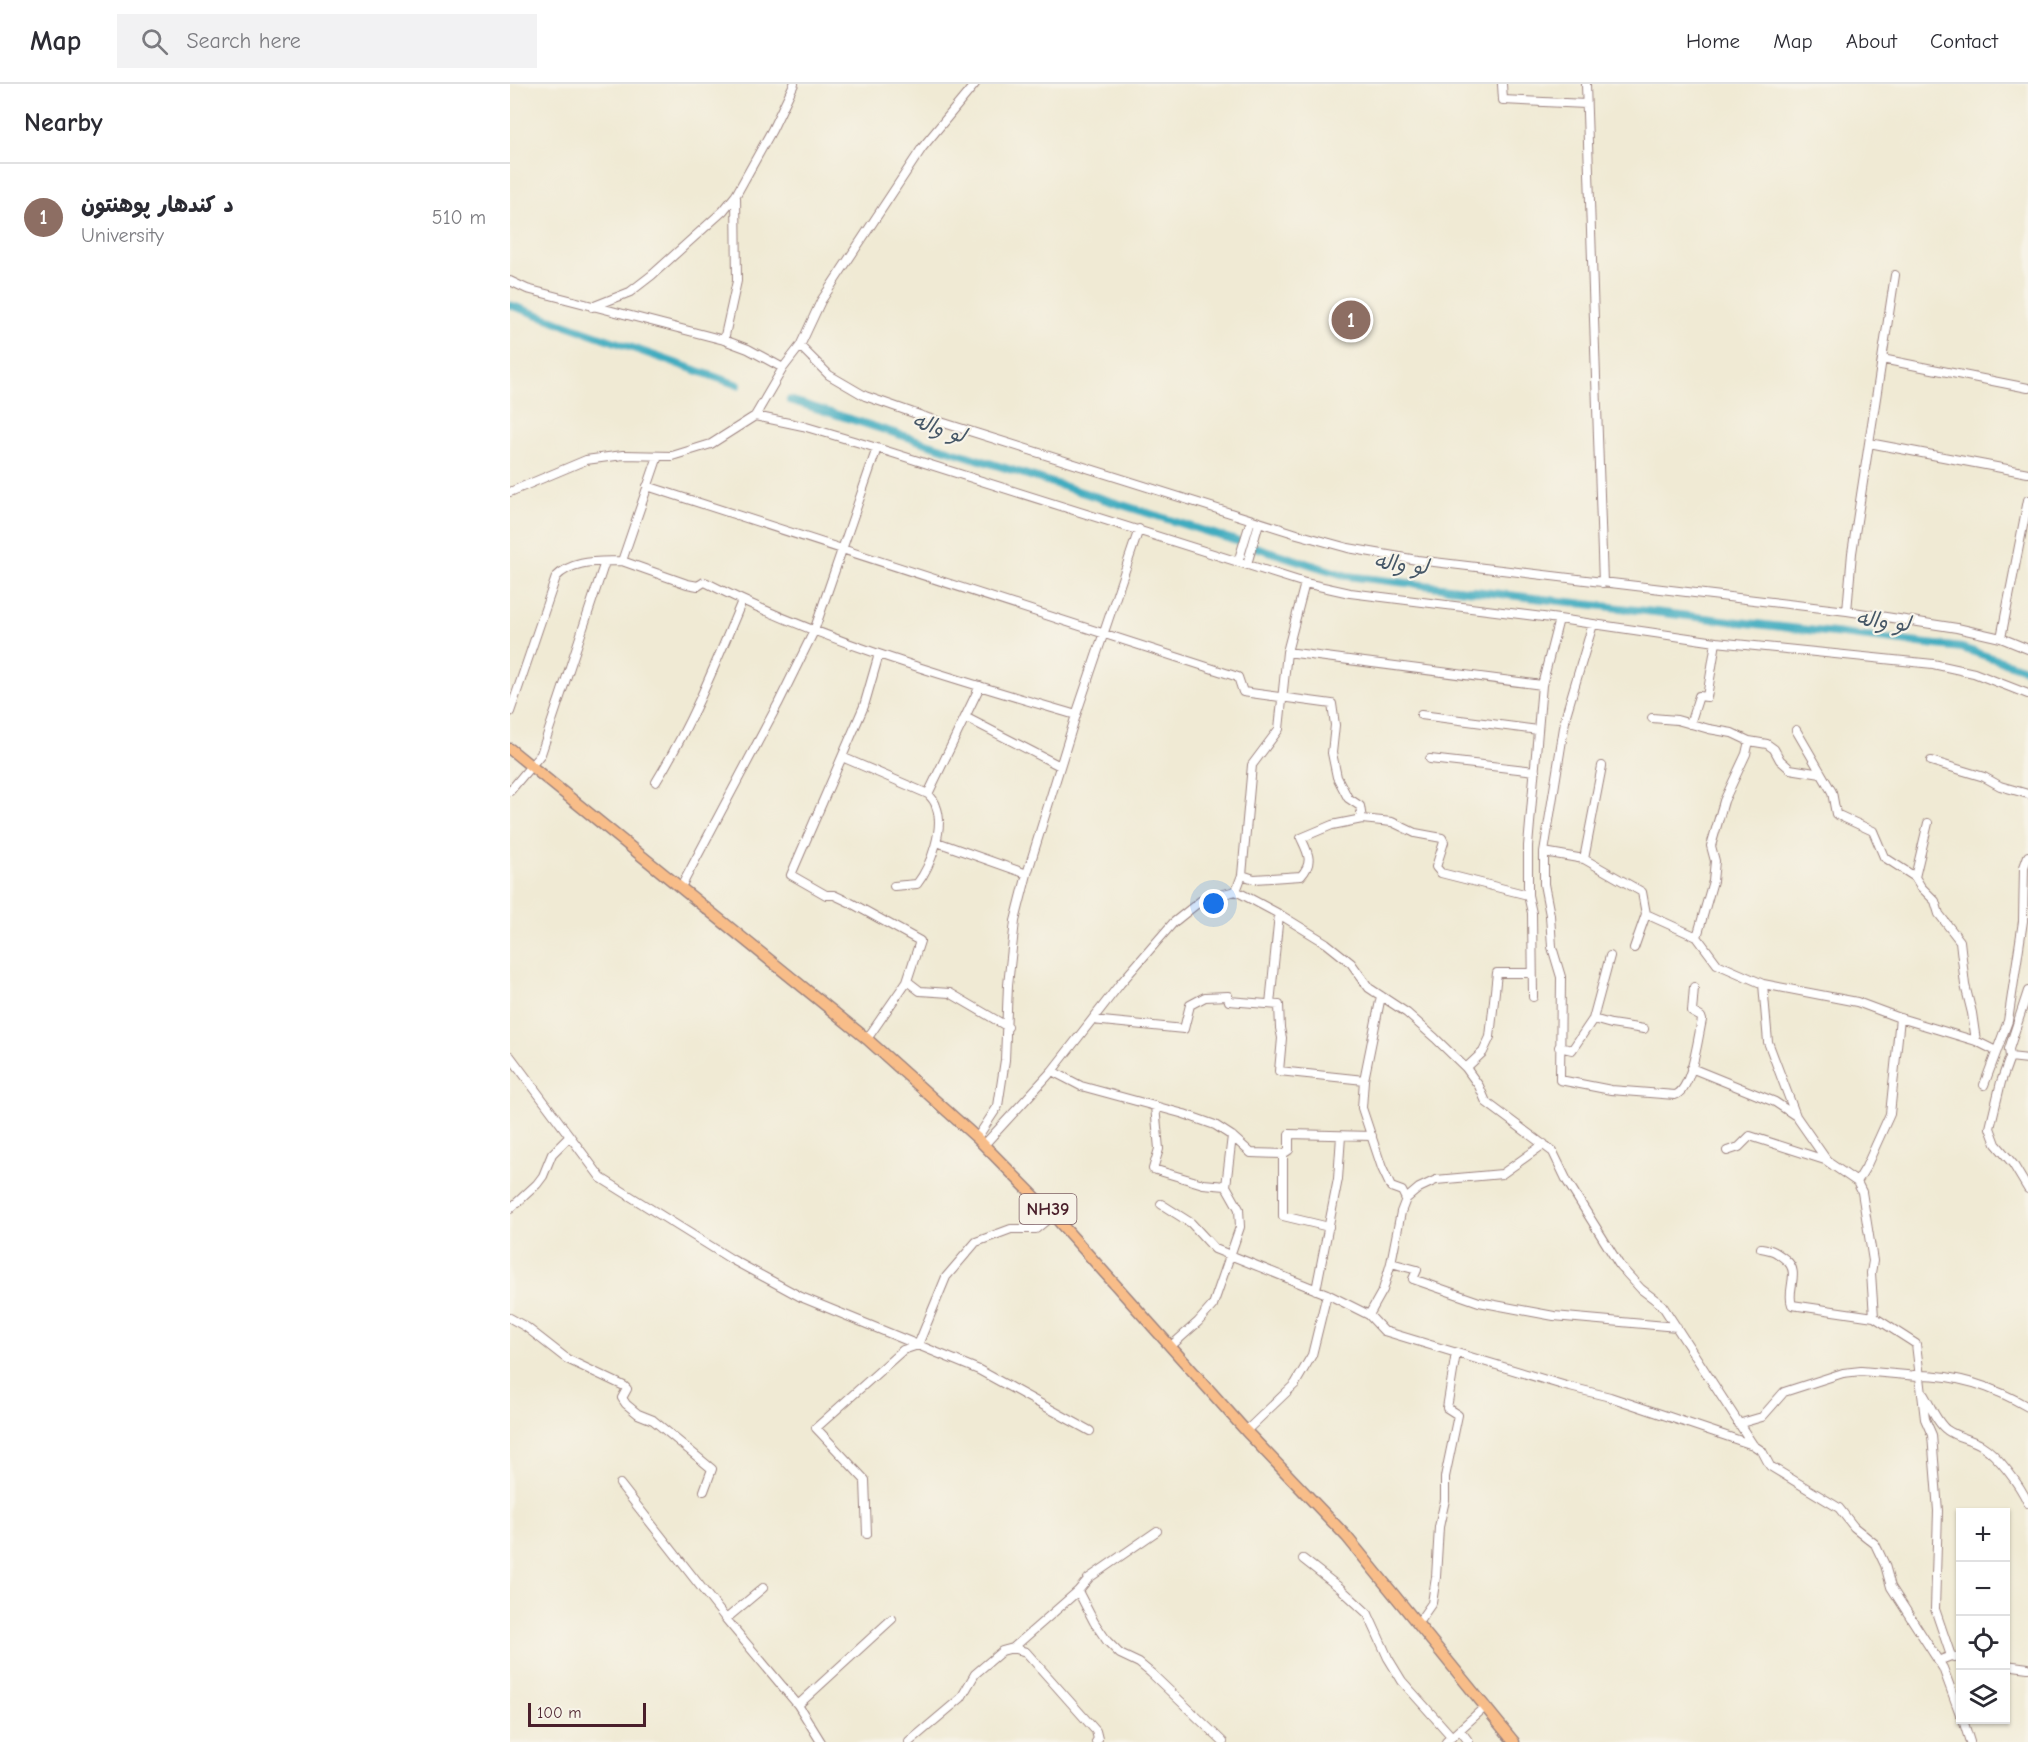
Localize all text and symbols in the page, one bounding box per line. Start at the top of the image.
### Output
search box [117,14,537,68]
text: Map [30,25,81,57]
icon: search [138,25,171,58]
text: Search here [186,28,301,54]
text: Home [1686,29,1740,53]
text: Map [1773,29,1813,53]
text: About [1846,29,1897,53]
text: Contact [1930,29,1998,53]
text: Nearby [24,108,103,138]
text: د کندهار پوهنتون [81,192,234,218]
text: 1 [40,206,47,229]
text: 510 m [432,206,486,229]
text: University [81,224,164,247]
pin: 1 [1332,298,1370,342]
water label: لو واله [909,408,972,451]
water label: لو واله [1372,549,1433,582]
water label: لو واله [1854,606,1915,639]
your location [1199,889,1228,918]
road number: NH39 [1020,1194,1076,1224]
map controls [1956,1508,2010,1724]
button: + [1956,1508,2010,1562]
button: − [1956,1562,2010,1616]
button: locate [1956,1616,2010,1670]
button: layers [1956,1670,2010,1724]
scale bar [528,1700,646,1728]
text: 100 m [537,1704,581,1722]

